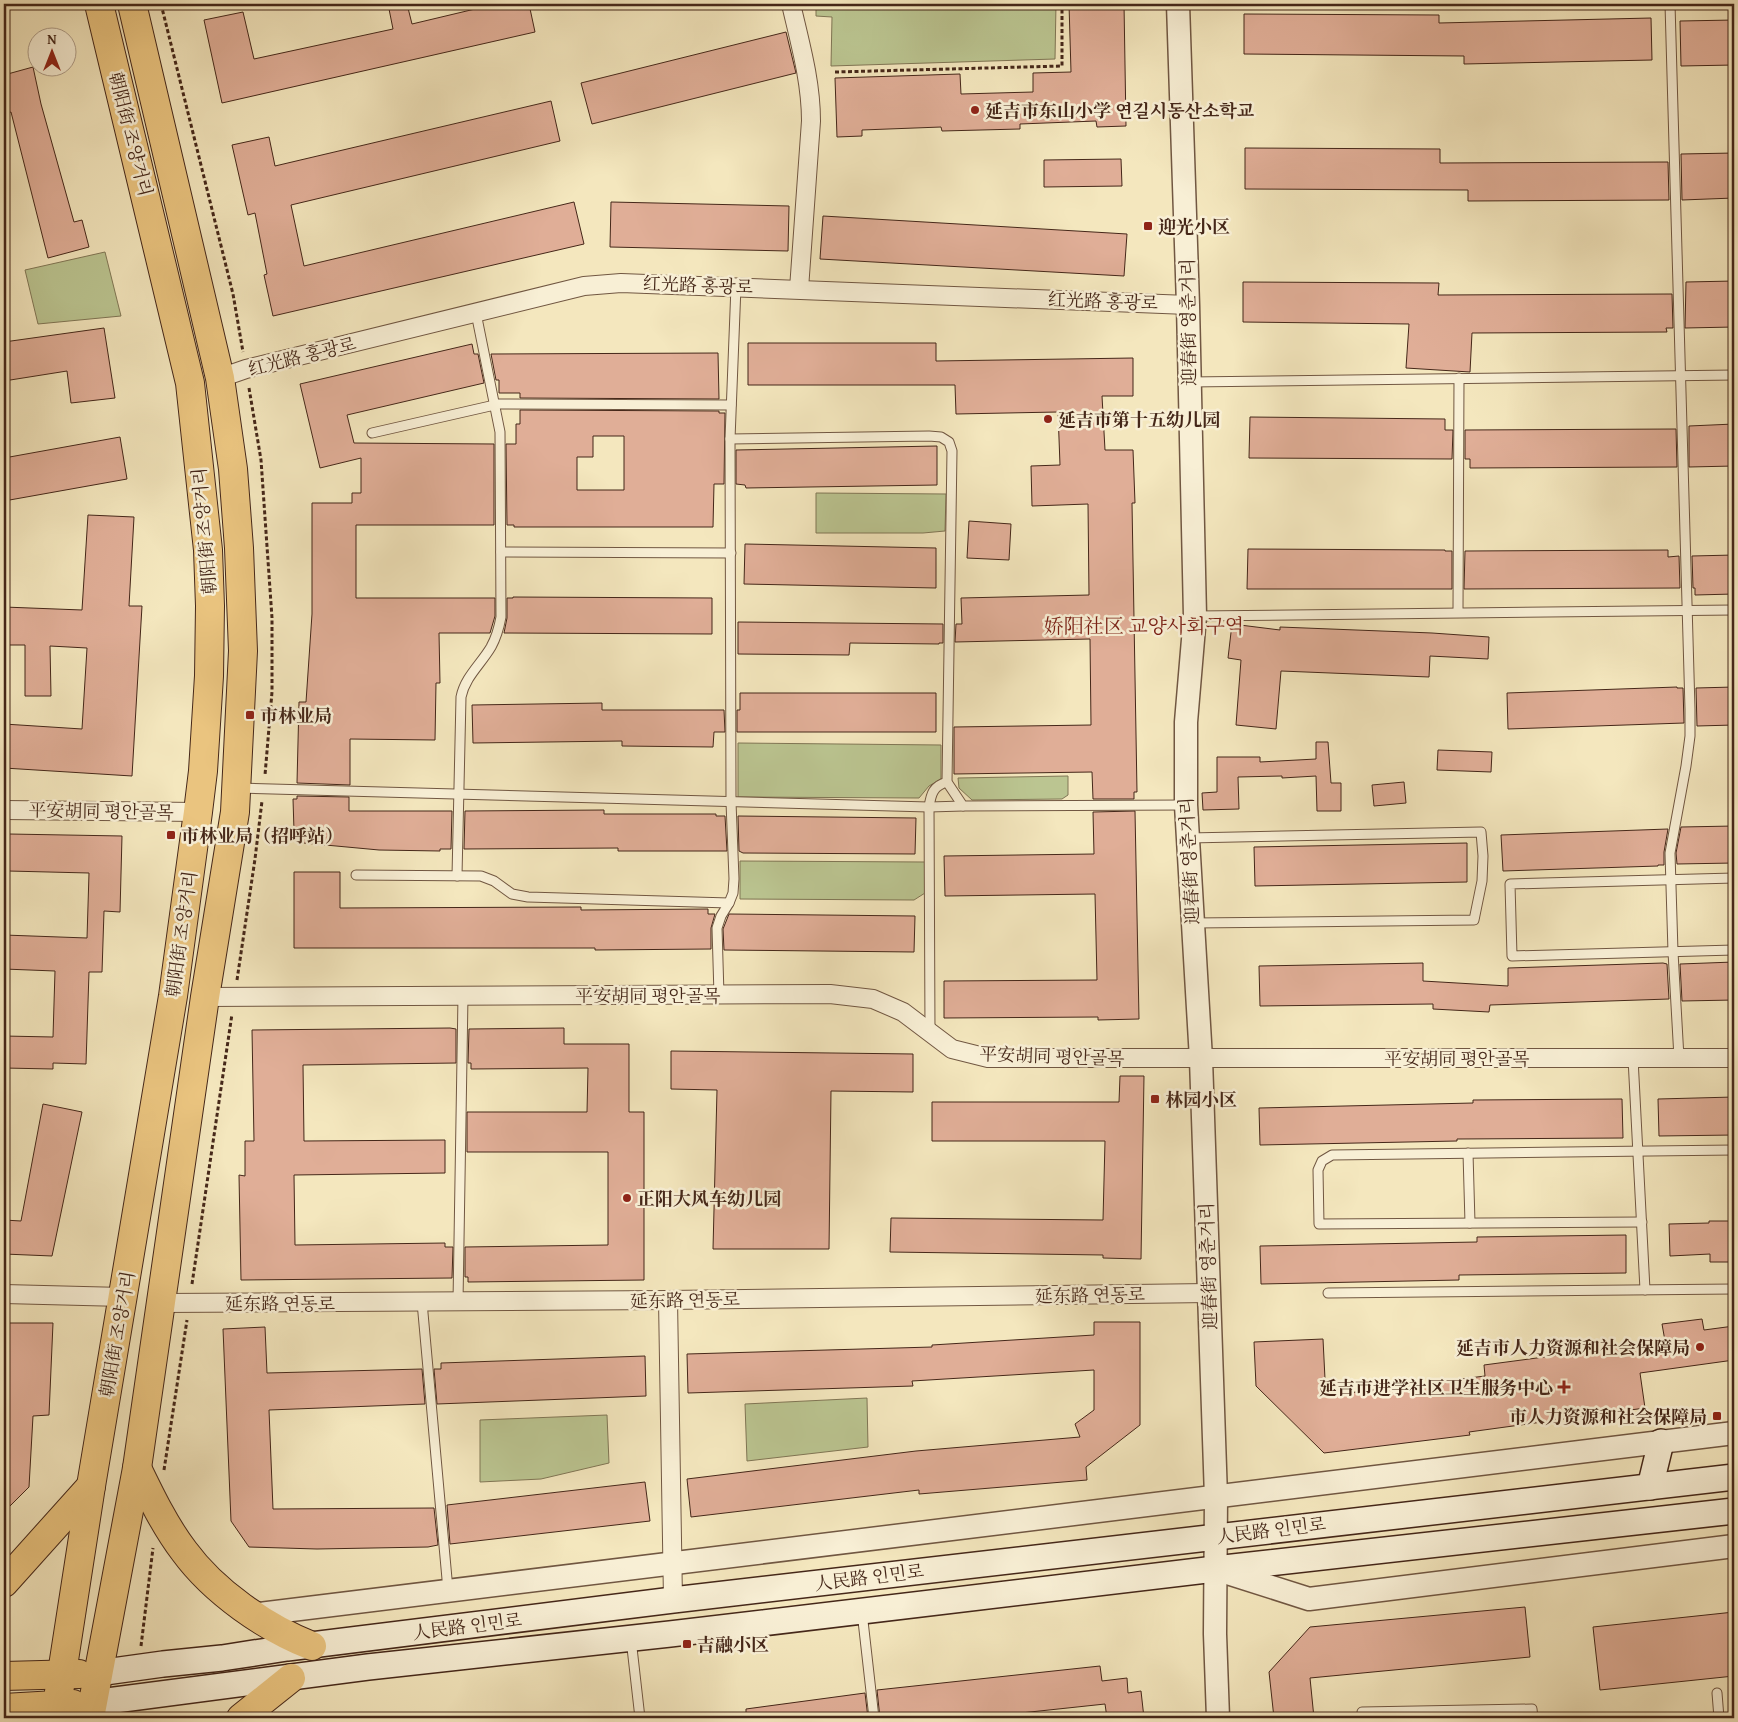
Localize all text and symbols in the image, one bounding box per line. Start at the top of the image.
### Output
north arrow [28,28,78,78]
text: N [47,29,57,49]
street label: 朝阳街 조양거리 [102,69,160,199]
place label: 延吉市东山小学 연길시동산소학교 [985,97,1255,124]
marker: 延吉市东山小学 연길시동산소학교 [969,104,981,116]
place label: 迎光小区 [1158,213,1230,240]
marker: 迎光小区 [1142,220,1154,232]
street label: 迎春街 영춘거리 [1173,258,1203,386]
street label: 红光路 홍광로 [642,270,754,300]
street label: 红光路 홍광로 [1047,286,1159,316]
street label: 红光路 홍광로 [245,330,359,382]
place label: 延吉市第十五幼儿园 [1058,406,1220,433]
marker: 延吉市第十五幼儿园 [1042,413,1054,425]
street label: 朝阳街 조양거리 [185,466,223,596]
district label: 娇阳社区 교양사회구역 [1044,611,1244,640]
place label: 市林业局 [260,702,332,729]
marker: 市林业局 [244,709,256,721]
street label: 平安胡同 평안골목 [28,796,174,826]
street label: 迎春街 영춘거리 [1172,797,1206,925]
place label: 市林业局（招呼站） [181,822,343,849]
marker: 市林业局（招呼站） [165,829,177,841]
street label: 朝阳街 조양거리 [159,869,203,999]
street label: 平安胡同 평안골목 [575,982,721,1009]
street label: 平安胡同 평안골목 [979,1040,1125,1072]
street label: 平安胡同 평안골목 [1384,1045,1530,1072]
place label: 林园小区 [1165,1086,1237,1113]
marker: 林园小区 [1149,1093,1161,1105]
place label: 正阳大风车幼儿园 [637,1185,781,1212]
marker: 正阳大风车幼儿园 [621,1192,633,1204]
street label: 迎春街 영춘거리 [1192,1202,1224,1330]
street label: 朝阳街 조양거리 [93,1269,141,1399]
street label: 延东路 연동로 [1035,1281,1145,1309]
street label: 延东路 연동로 [630,1286,740,1314]
street label: 延东路 연동로 [225,1290,335,1317]
place label: 延吉市人力资源和社会保障局 [1456,1334,1690,1361]
marker: 延吉市人力资源和社会保障局 [1694,1341,1706,1353]
place label: 延吉市进学社区卫生服务中心 [1319,1374,1553,1401]
marker: 延吉市进学社区卫生服务中心 [1557,1380,1571,1394]
place label: 市人力资源和社会保障局 [1509,1403,1707,1430]
marker: 市人力资源和社会保障局 [1711,1410,1723,1422]
street label: 人民路 인민로 [1215,1510,1327,1550]
street label: 人民路 인민로 [813,1557,925,1597]
street label: 人民路 인민로 [411,1606,523,1646]
place label: 吉融小区 [697,1631,769,1658]
marker: 吉融小区 [681,1638,693,1650]

